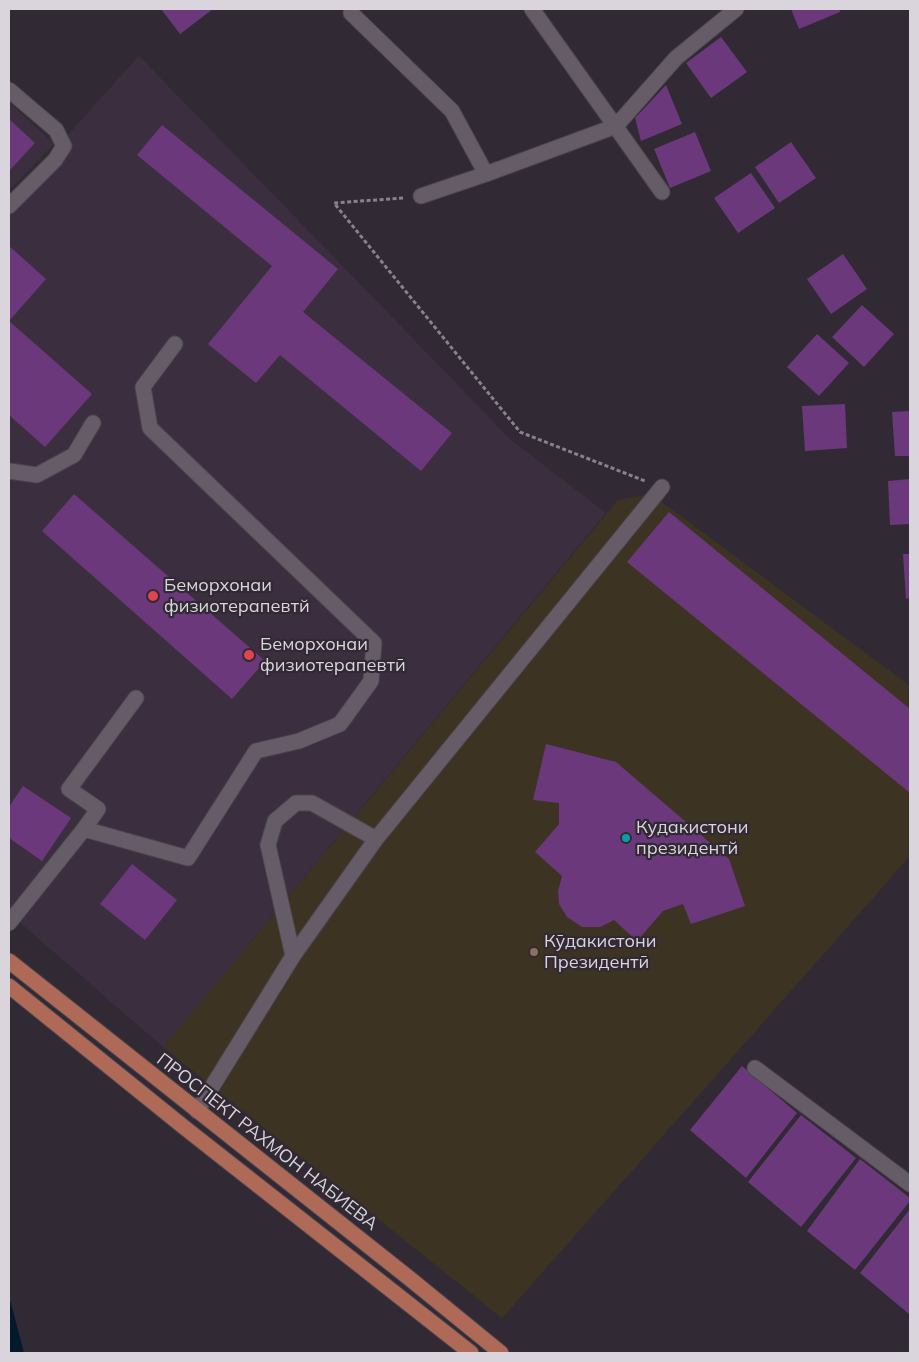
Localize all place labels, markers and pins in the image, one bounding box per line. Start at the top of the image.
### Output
place label: Беморхонаи физиотерапевтй [164,575,310,618]
marker: Беморхонаи физиотерапевтй [146,589,160,603]
place label: Беморхонаи физиотерапевтӣ [260,634,406,676]
marker: Беморхонаи физиотерапевтӣ [242,648,256,662]
place label: Кудакистони президентй [636,817,748,860]
marker: Кудакистони президентй [620,832,632,844]
place label: Кӯдакистони Президентӣ [544,931,656,974]
marker: Кӯдакистони Президентӣ [528,946,540,958]

